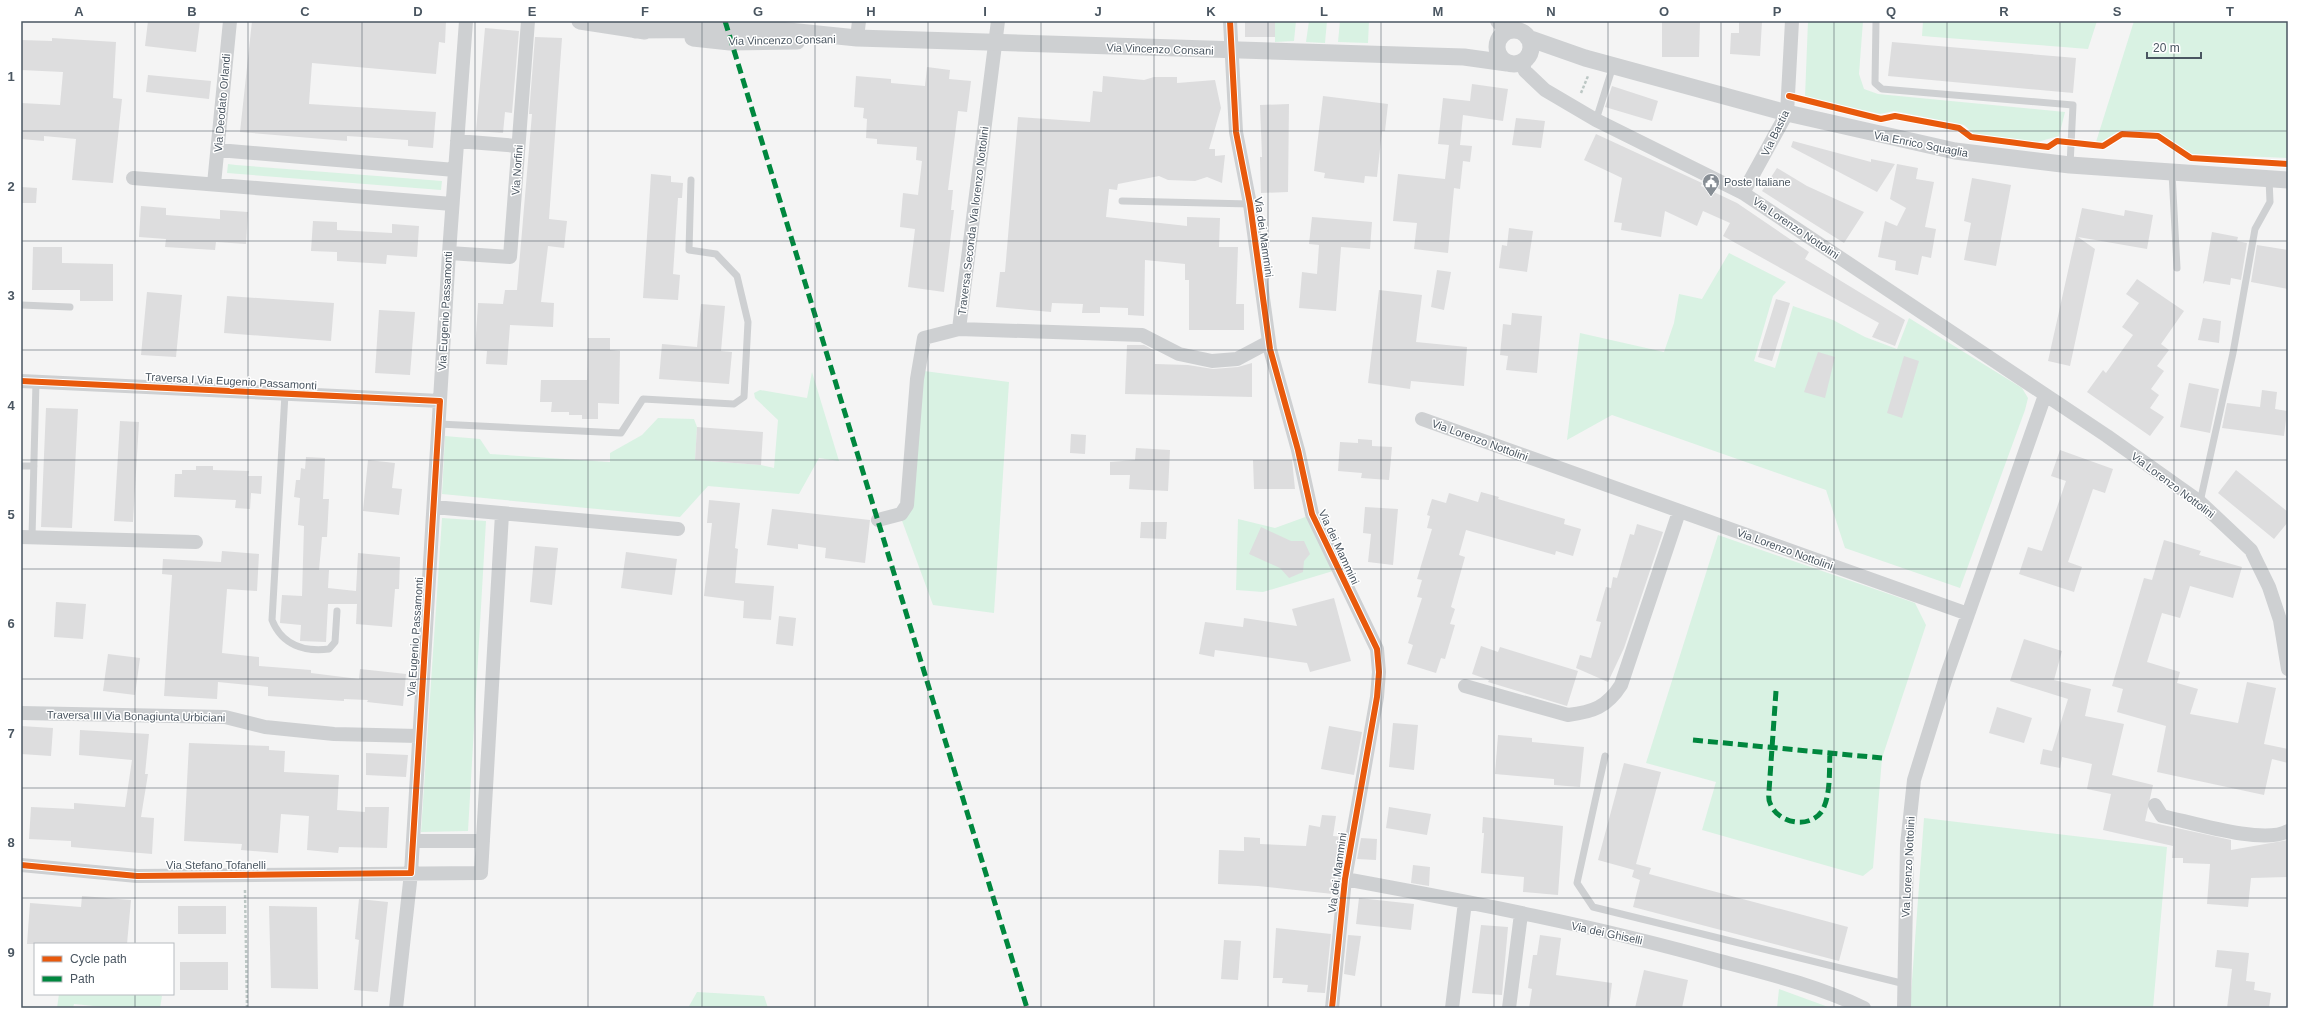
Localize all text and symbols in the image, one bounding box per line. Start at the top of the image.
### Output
text: A [74,4,84,19]
text: B [187,4,197,19]
text: C [300,4,310,19]
text: D [413,4,423,19]
text: E [528,4,537,19]
text: F [641,4,649,19]
text: G [753,4,763,19]
text: H [866,4,876,19]
text: I [983,4,987,19]
text: J [1094,4,1102,19]
text: K [1206,4,1216,19]
text: L [1320,4,1328,19]
text: M [1433,4,1443,19]
text: N [1546,4,1556,19]
text: O [1659,4,1669,19]
text: P [1773,4,1782,19]
text: Q [1886,4,1896,19]
text: R [1999,4,2009,19]
text: S [2113,4,2122,19]
text: T [2226,4,2234,19]
street label: Via Vincenzo Consani [728,33,836,47]
scale bar [2147,34,2201,60]
street label: Via Vincenzo Consani [1106,41,1214,57]
text: 20 m [2153,41,2180,55]
street label: Via Deodato Orlandi [212,53,232,153]
text: 1 [7,69,15,84]
street label: Via Bastia [1759,107,1792,158]
street label: Traversa Seconda Via lorenzo Nottolini [955,126,991,316]
street label: Via Enrico Squaglia [1873,129,1970,159]
street label: Via Norfini [509,144,525,196]
public building icon: Poste Italiane [1701,172,1721,197]
place label: Poste Italiane [1724,176,1791,188]
text: 2 [7,179,15,194]
street label: Via Lorenzo Nottolini [1751,195,1841,261]
street label: Via dei Mammini [1252,196,1276,278]
street label: Via Eugenio Passamonti [436,251,454,371]
text: 3 [7,288,15,303]
street label: Traversa I Via Eugenio Passamonti [145,371,317,391]
text: 4 [7,398,15,413]
street label: Via Lorenzo Nottolini [1430,417,1530,463]
street label: Via Lorenzo Nottolini [2129,450,2217,520]
text: 5 [7,507,15,522]
street label: Via dei Mammini [1316,508,1362,586]
street label: Via Lorenzo Nottolini [1735,526,1835,572]
street label: Via Eugenio Passamonti [405,577,425,697]
text: 6 [7,616,15,631]
street label: Traversa III Via Bonagiunta Urbiciani [47,708,225,724]
text: 7 [7,726,15,741]
street label: Via Lorenzo Nottolini [1899,816,1917,918]
street label: Via dei Mammini [1325,832,1349,914]
text: 8 [7,835,15,850]
street label: Via Stefano Tofanelli [166,859,266,871]
street label: Via dei Ghiselli [1570,920,1644,946]
legend [34,943,174,995]
text: 9 [7,945,15,960]
text: Cycle path [70,952,127,966]
text: Path [70,972,95,986]

